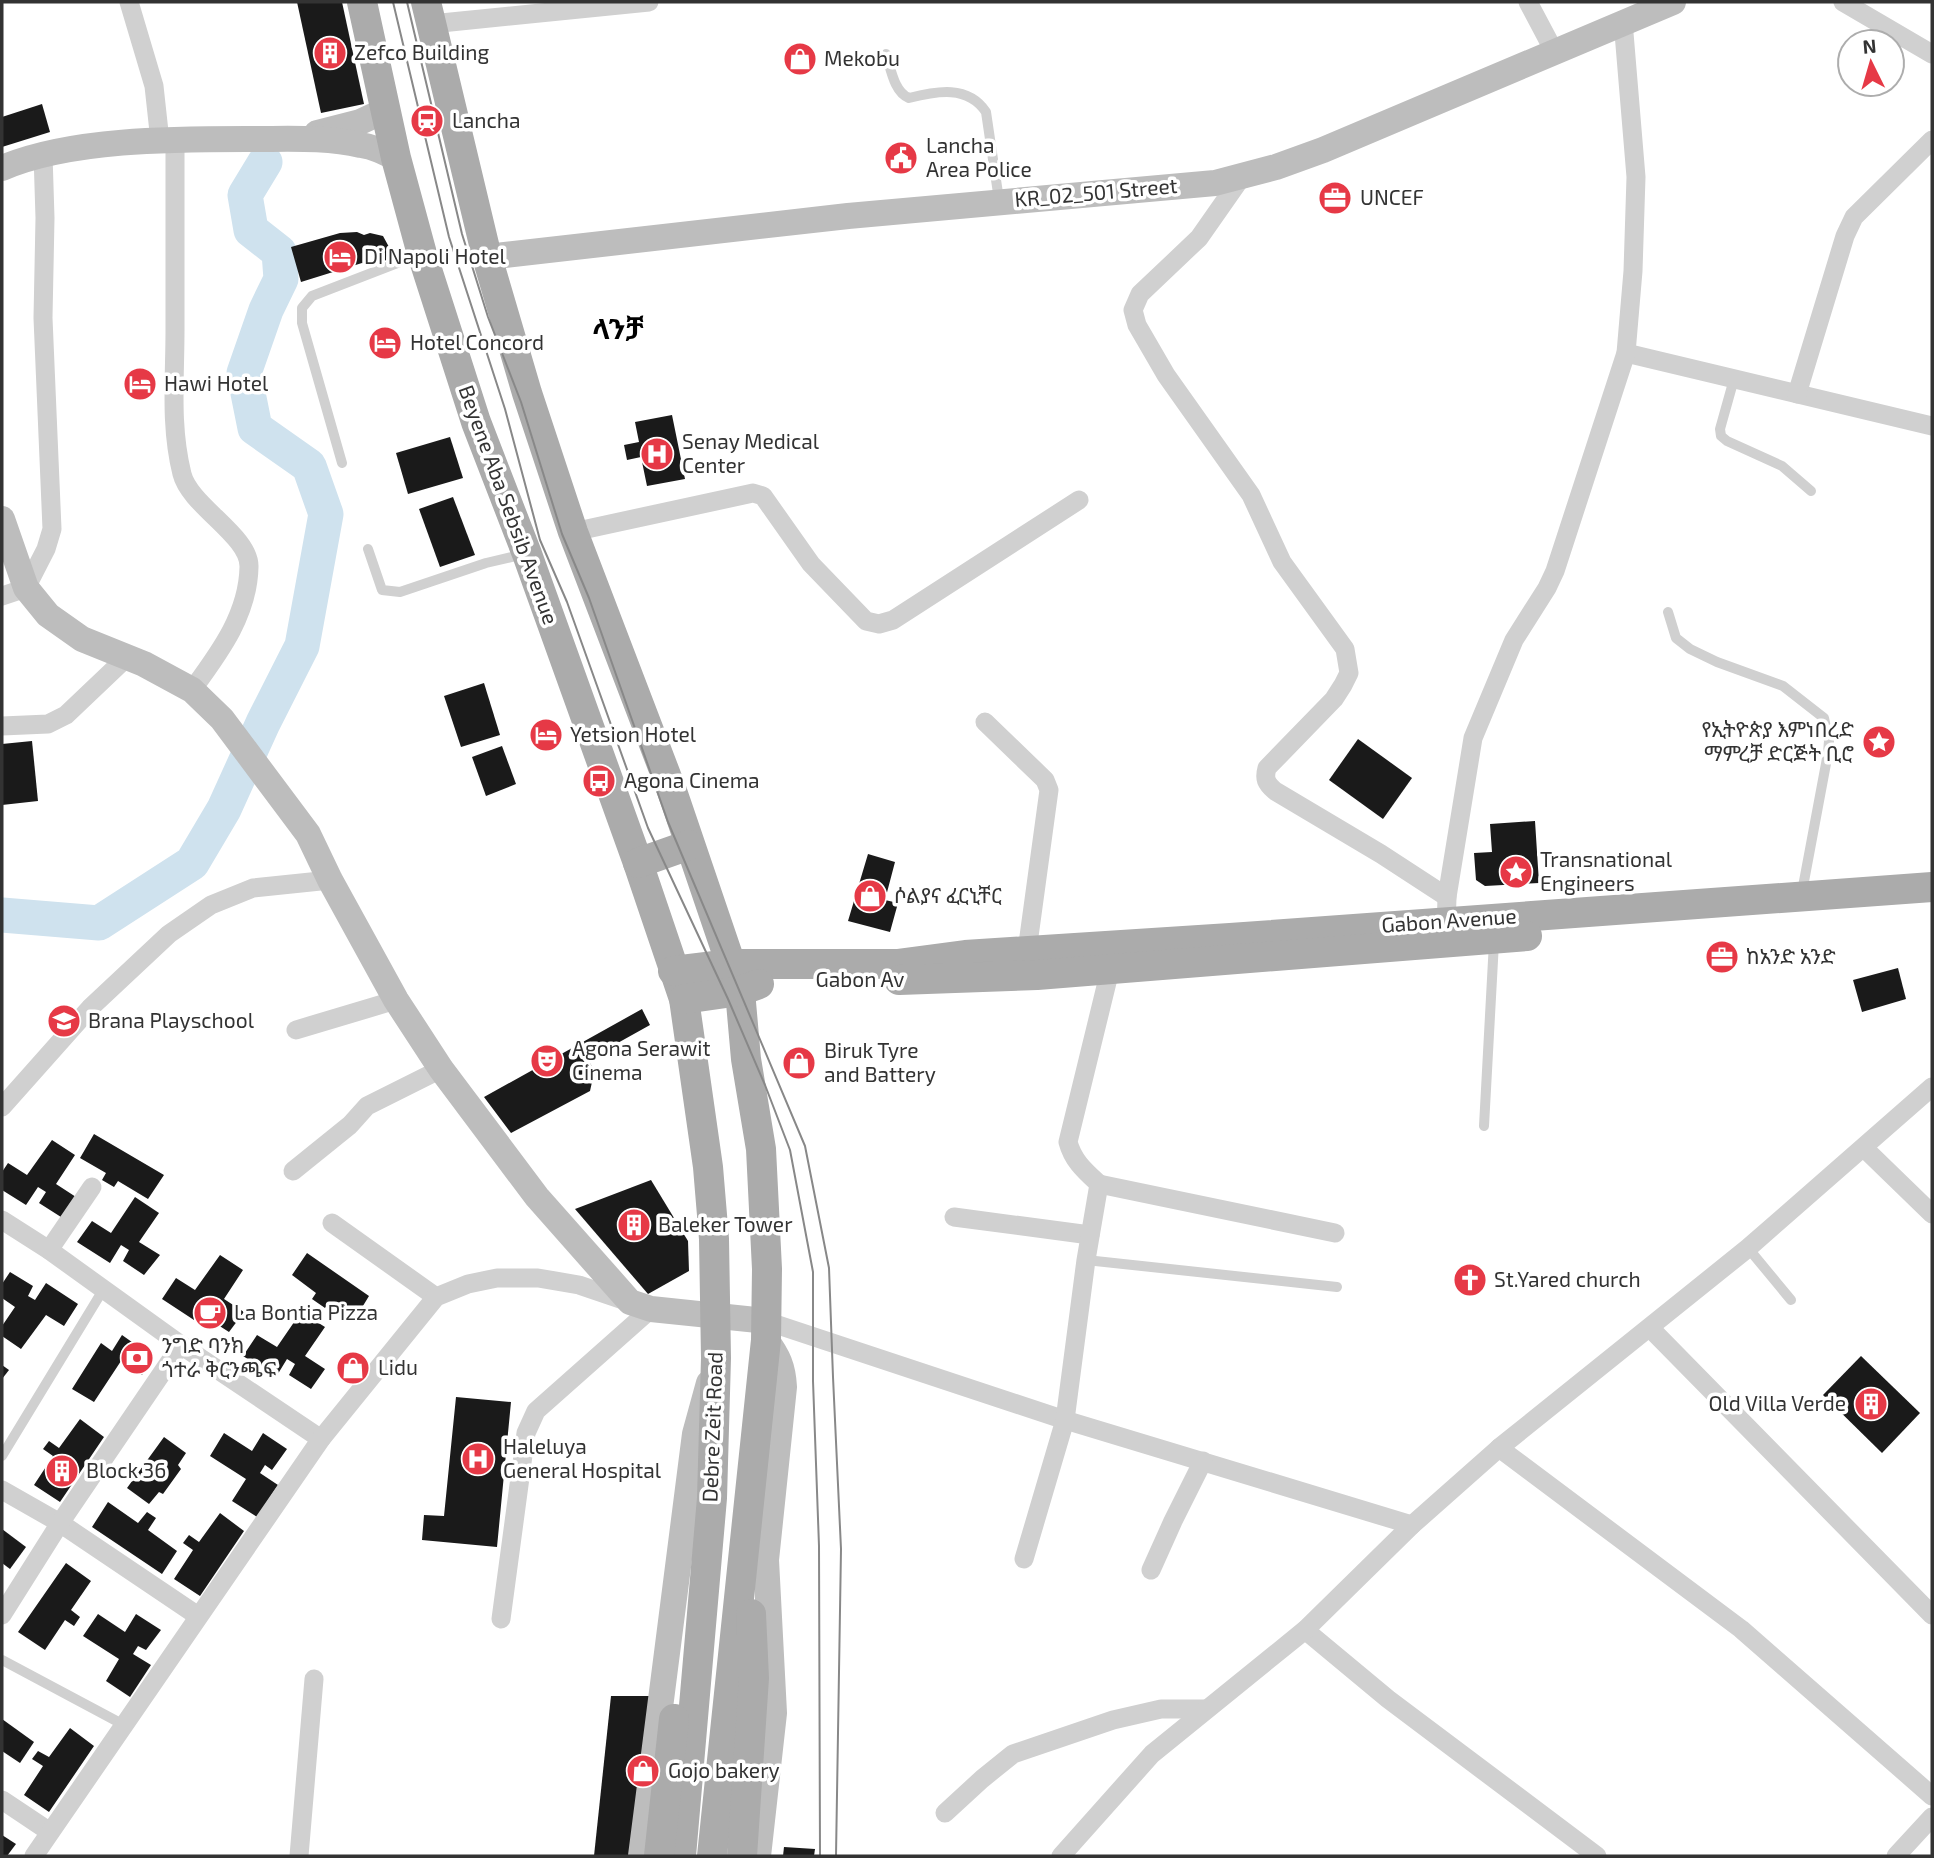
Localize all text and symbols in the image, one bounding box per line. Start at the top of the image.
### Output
north arrow [1836,28,1906,98]
building icon: Zefco Building [311,34,349,72]
text: N [1862,34,1877,58]
place label: Zefco Building [354,39,490,64]
shop icon: Mekobu [781,40,819,78]
place label: Mekobu [824,45,900,70]
station icon: Lancha [408,102,446,140]
place label: Lancha [452,107,521,132]
place label: Lancha Area Police [926,132,1032,181]
public building icon: Lancha Area Police [882,139,920,177]
street label: KR_02_501 Street [1013,172,1178,211]
office icon: UNCEF [1316,179,1354,217]
place label: UNCEF [1360,184,1424,209]
hotel icon: Di Napoli Hotel [321,238,359,276]
place label: Di Napoli Hotel [364,243,507,268]
district label: ላንቻ [592,311,644,345]
hotel icon: Hotel Concord [366,324,404,362]
place label: Hotel Concord [410,329,544,354]
hotel icon: Hawi Hotel [121,365,159,403]
place label: Hawi Hotel [164,370,269,395]
street label: Beyene Aba Sebsib Avenue [454,381,564,628]
place label: Senay Medical Center [682,428,820,477]
hospital icon: Senay Medical Center [638,435,676,473]
hotel icon: Yetsion Hotel [527,716,565,754]
place label: የኢትዮጵያ እምነበረድ ማምረቻ ድርጅት ቢሮ [1701,716,1854,765]
place label: Yetsion Hotel [570,721,697,746]
place icon: የኢትዮጵያ እምነበረድ ማምረቻ ድርጅት ቢሮ [1860,723,1898,761]
bus stop icon: Agona Cinema [580,762,618,800]
place label: Agona Cinema [624,767,760,792]
place label: Transnational Engineers [1540,846,1673,895]
place icon: Transnational Engineers [1497,853,1535,891]
shop icon: ሶልያና ፈርኒቸር [851,877,889,915]
place label: ሶልያና ፈርኒቸር [894,882,1002,907]
street label: Gabon Avenue [1381,902,1517,937]
office icon: ከአንድ አንድ [1703,938,1741,976]
place label: ከአንድ አንድ [1746,943,1836,968]
street label: Gabon Av [816,966,904,991]
school or university icon: Brana Playschool [45,1002,83,1040]
place label: Brana Playschool [88,1007,255,1032]
place label: Agona Serawit Cinema [572,1035,711,1084]
place label: Biruk Tyre and Battery [824,1037,936,1086]
theatre icon: Agona Serawit Cinema [528,1042,566,1080]
shop icon: Biruk Tyre and Battery [780,1044,818,1082]
building icon: Baleker Tower [615,1206,653,1244]
place label: Baleker Tower [658,1211,793,1236]
church icon: St.Yared church [1451,1261,1489,1299]
place label: St.Yared church [1494,1266,1641,1291]
cafe icon: La Bontia Pizza [191,1294,229,1332]
place label: La Bontia Pizza [234,1299,378,1324]
place label: ንግድ ባንክ ጎተራ ቅርንጫፍ [162,1332,276,1381]
bank icon: ንግድ ባንክ ጎተራ ቅርንጫፍ [118,1339,156,1377]
shop icon: Lidu [334,1349,372,1387]
street label: Debre Zeit Road [696,1351,727,1503]
place label: Lidu [378,1354,418,1379]
building icon: Old Villa Verde [1852,1385,1890,1423]
place label: Old Villa Verde [1709,1390,1846,1415]
place label: Haleluya General Hospital [503,1433,662,1482]
hospital icon: Haleluya General Hospital [459,1440,497,1478]
building icon: Block 36 [43,1452,81,1490]
place label: Block 36 [86,1457,166,1482]
shop icon: Gojo bakery [624,1752,662,1790]
place label: Gojo bakery [668,1757,780,1783]

